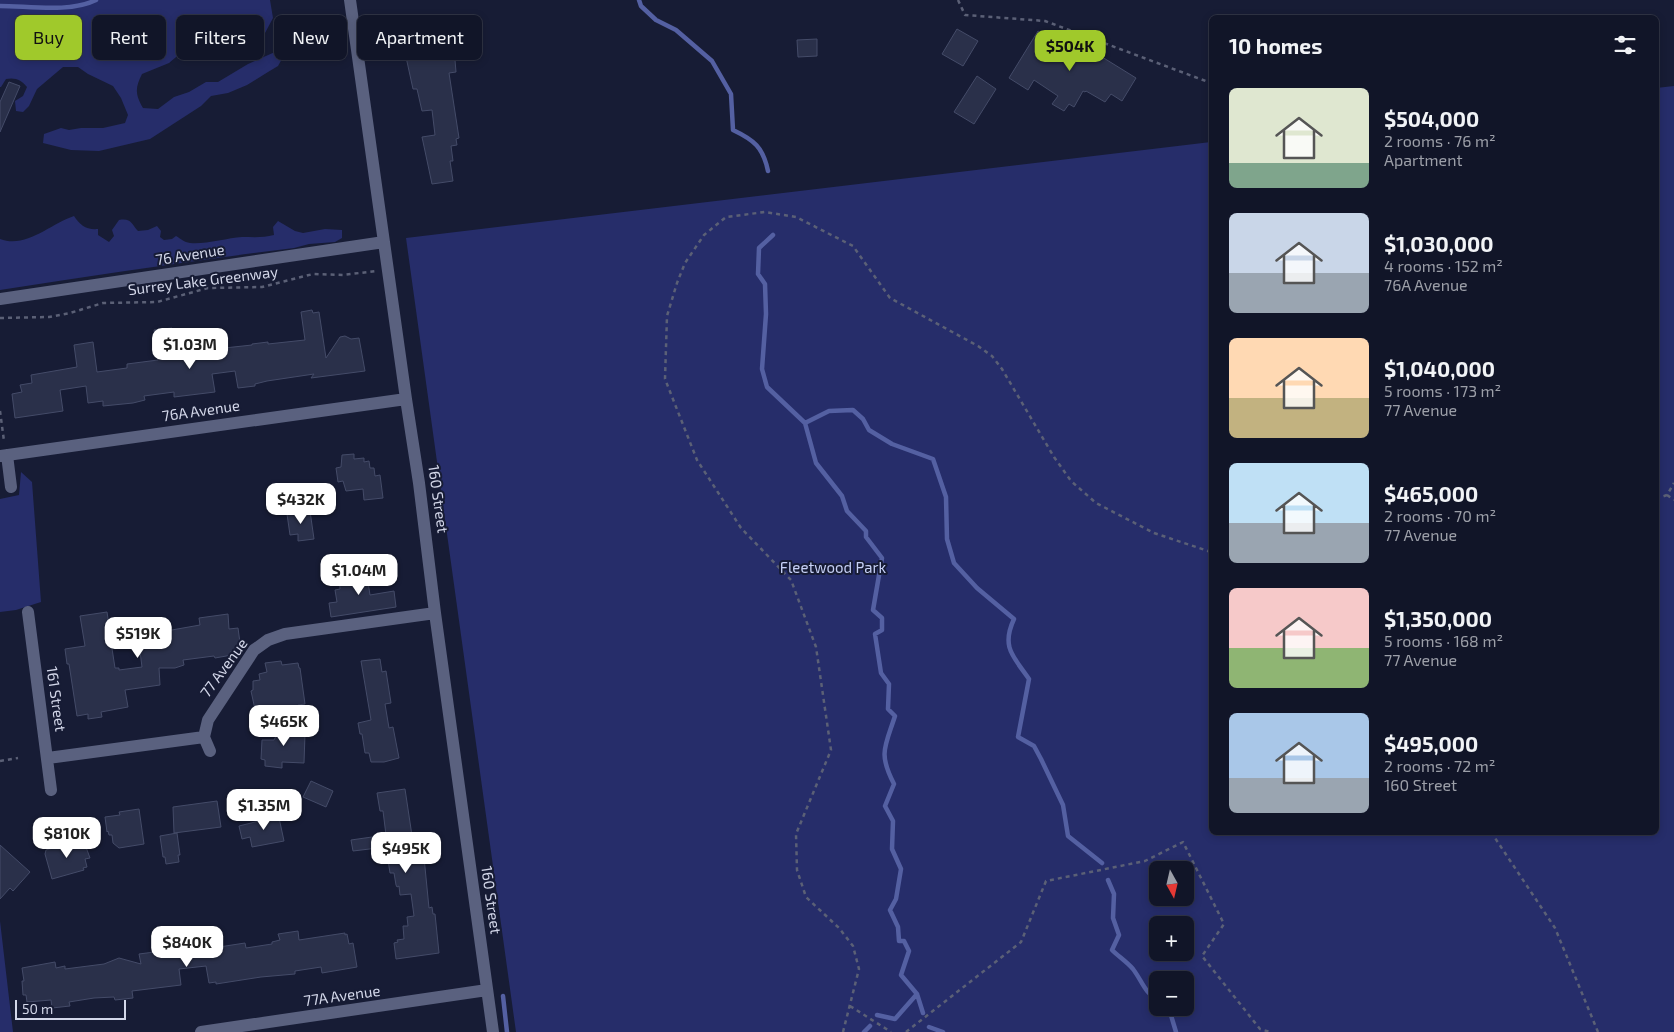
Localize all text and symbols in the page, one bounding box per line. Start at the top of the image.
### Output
chip: Buy [15,15,82,60]
chip: Rent [92,15,166,60]
chip: Filters [176,15,264,60]
chip: New [274,15,347,60]
chip: Apartment [357,15,482,60]
pin: $504K [1035,30,1105,72]
icon: filters [1611,31,1639,59]
text: 10 homes [1229,33,1322,58]
text: $504K [1046,36,1094,55]
text: $504,000 [1384,106,1479,131]
icon: home [1269,108,1329,168]
text: 2 rooms · 76 m² [1384,131,1496,150]
text: Apartment [1384,150,1463,169]
text: $1,030,000 [1384,231,1494,256]
icon: home [1269,233,1329,293]
street label: 76 Avenue [154,240,226,268]
text: 4 rooms · 152 m² [1384,256,1503,275]
street label: Surrey Lake Greenway [127,262,279,298]
text: 76A Avenue [1384,275,1468,294]
pin: $1.03M [149,328,231,370]
text: $1.03M [163,334,217,353]
text: $1,040,000 [1384,356,1495,381]
icon: home [1269,358,1329,418]
text: 5 rooms · 173 m² [1384,381,1501,400]
street label: 76A Avenue [161,396,241,424]
text: 77 Avenue [1384,400,1457,419]
street label: 160 Street [425,464,453,534]
text: $465,000 [1384,481,1478,506]
pin: $432K [266,482,336,525]
icon: home [1269,483,1329,543]
text: $432K [277,489,325,508]
text: 2 rooms · 70 m² [1384,506,1496,525]
text: 77 Avenue [1384,525,1457,544]
pin: $1.04M [318,554,400,596]
park label: Fleetwood Park [780,558,887,576]
text: $1.04M [331,560,387,579]
text: $1,350,000 [1384,606,1492,631]
icon: home [1269,608,1329,668]
pin: $519K [103,616,173,659]
text: $519K [116,623,160,642]
text: 5 rooms · 168 m² [1384,631,1503,650]
street label: 77 Avenue [196,634,251,700]
text: 77 Avenue [1384,650,1457,669]
street label: 161 Street [44,665,71,733]
pin: $465K [249,704,319,747]
text: $465K [260,711,308,730]
text: $495,000 [1384,731,1478,756]
icon: home [1269,733,1329,793]
text: 2 rooms · 72 m² [1384,756,1495,775]
text: 160 Street [1384,775,1457,794]
pin: $1.35M [223,788,305,831]
text: $1.35M [238,795,290,814]
pin: $810K [32,816,102,859]
text: $810K [44,823,90,842]
pin: $495K [371,832,441,874]
text: $495K [382,838,430,857]
north arrow [1149,861,1194,906]
map controls [1149,861,1194,1016]
street label: 160 Street [478,865,506,935]
button: + [1149,916,1194,961]
pin: $840K [152,926,222,968]
text: $840K [162,932,212,951]
button: − [1149,971,1194,1016]
street label: 77A Avenue [302,981,381,1009]
scale bar [15,997,126,1020]
text: 50 m [22,1000,53,1017]

